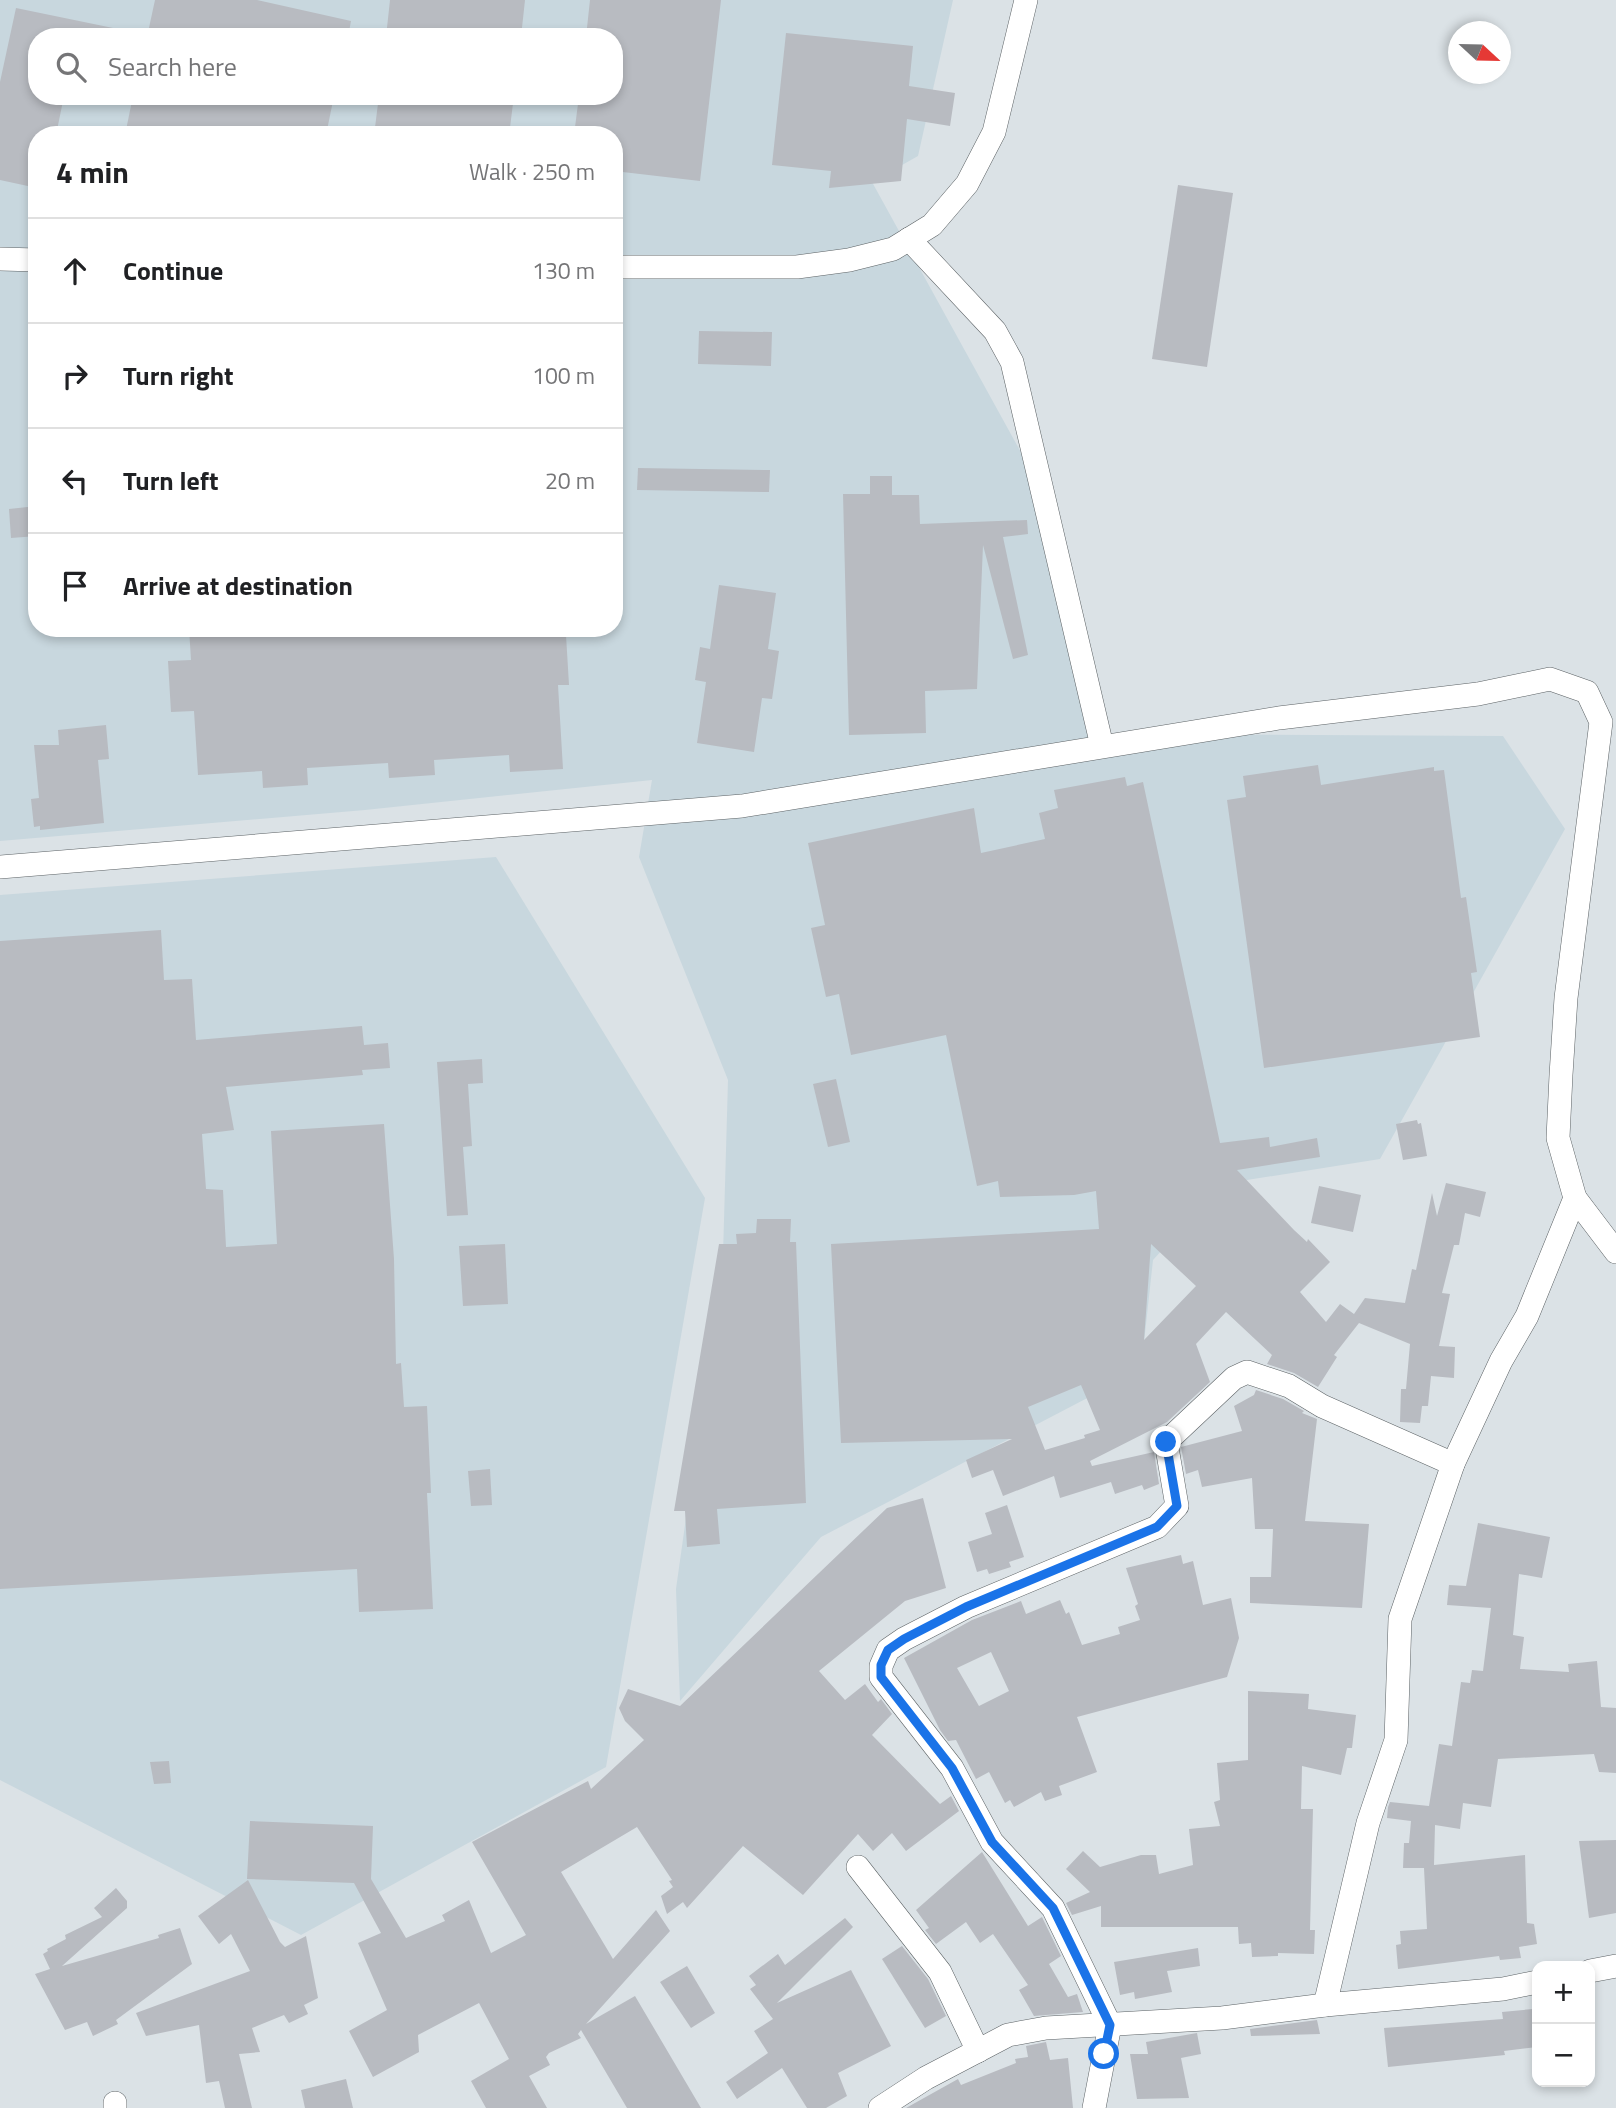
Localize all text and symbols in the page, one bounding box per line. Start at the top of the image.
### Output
north arrow [1448,21,1511,84]
search box [28,28,623,105]
text: Search here [108,47,237,86]
icon: search [52,48,90,86]
text: 4 min [56,149,129,195]
text: Walk · 250 m [469,154,595,189]
text: Continue [123,251,223,290]
icon: ahead [56,252,94,290]
text: 130 m [532,253,595,288]
text: Turn right [123,356,234,395]
icon: right [56,357,94,395]
text: 100 m [532,358,595,393]
text: Turn left [123,461,218,500]
icon: left [56,462,94,500]
text: 20 m [545,463,595,498]
text: Arrive at destination [123,566,353,605]
icon: arrive [56,567,94,605]
route end [1150,1426,1181,1457]
map controls [1532,1961,1595,2087]
button: + [1532,1961,1595,2024]
button: − [1532,2024,1595,2087]
route start [1088,2038,1119,2069]

